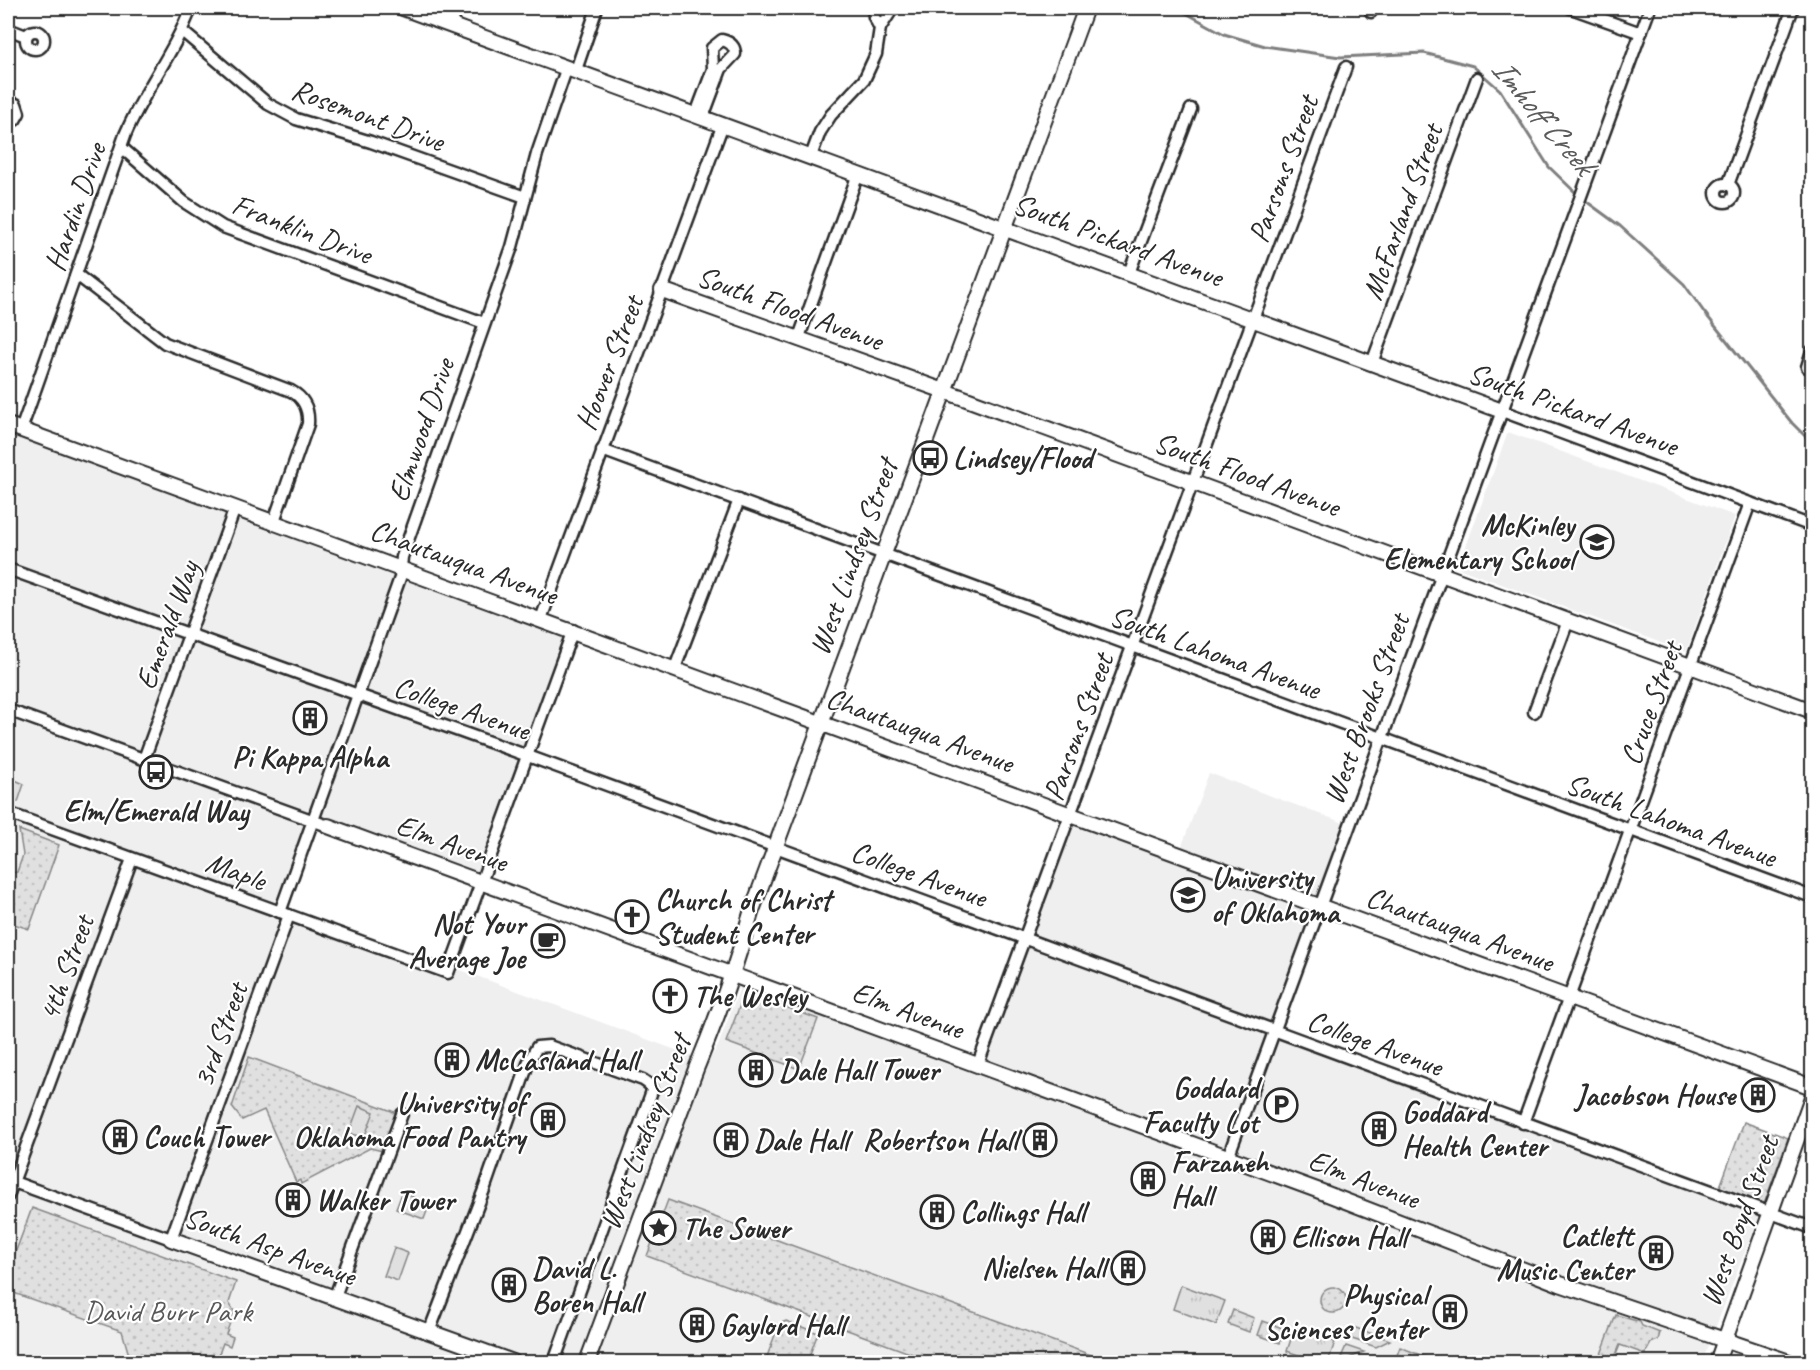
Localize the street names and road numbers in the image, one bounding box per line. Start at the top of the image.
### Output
street label: Rosemont Drive [287,70,452,161]
street label: Parsons Street [1239,88,1328,247]
street label: McFarland Street [1353,116,1452,305]
street label: Hardin Drive [35,136,115,276]
street label: South Pickard Avenue [1008,184,1230,296]
street label: Franklin Drive [227,185,379,274]
street label: South Flood Avenue [692,257,890,360]
street label: Hoover Street [566,288,653,435]
street label: Elmwood Drive [379,352,464,506]
street label: South Pickard Avenue [1463,353,1685,465]
street label: South Flood Avenue [1149,423,1347,526]
street label: West Lindsey Street [800,450,907,660]
street label: Chautauqua Avenue [365,511,565,614]
street label: Emerald Way [126,554,208,694]
street label: South Lahoma Avenue [1105,596,1328,708]
street label: West Brooks Street [1314,606,1419,809]
street label: Cruce Street [1611,633,1692,770]
street label: Parsons Street [1034,646,1123,805]
street label: College Avenue [389,667,537,750]
street label: Chautauqua Avenue [821,679,1021,782]
street label: South Lahoma Avenue [1561,764,1784,876]
street label: Elm Avenue [391,805,515,881]
street label: College Avenue [846,832,994,917]
street label: Maple [201,843,273,900]
street label: Chautauqua Avenue [1361,878,1561,981]
street label: 4th Street [29,907,104,1026]
street label: Elm Avenue [847,972,971,1048]
street label: 3rd Street [184,975,257,1092]
street label: College Avenue [1302,1001,1450,1086]
street label: West Lindsey Street [590,1025,701,1235]
street label: West Boyd Street [1691,1128,1788,1311]
street label: Elm Avenue [1303,1141,1427,1218]
street label: South Asp Avenue [179,1197,363,1295]

